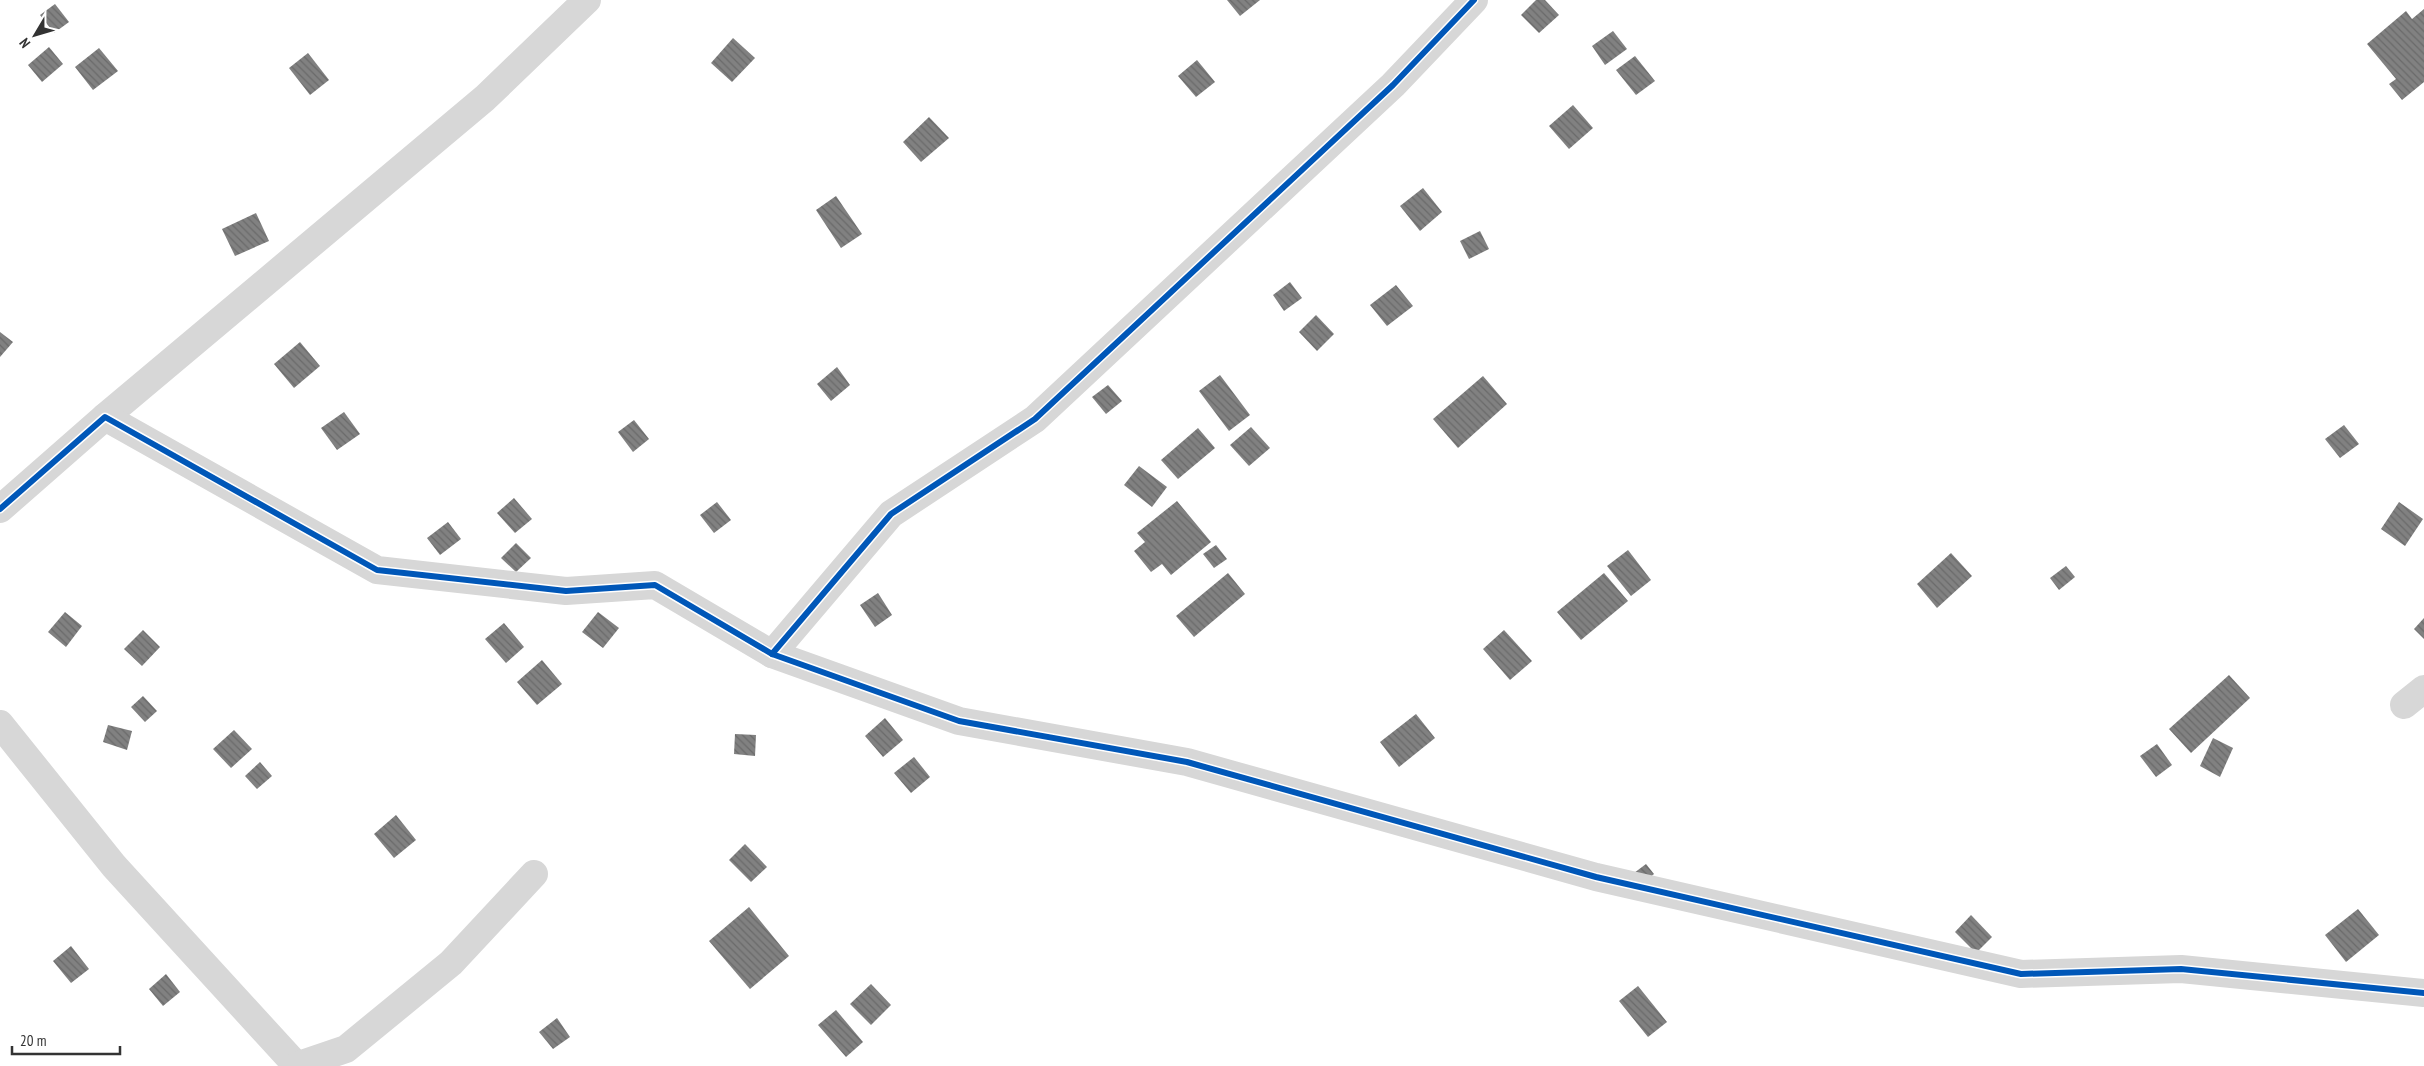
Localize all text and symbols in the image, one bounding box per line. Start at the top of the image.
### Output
north arrow [10,10,60,60]
text: N [15,34,34,52]
scale bar [12,1024,120,1056]
text: 20 m [20,1031,46,1050]

